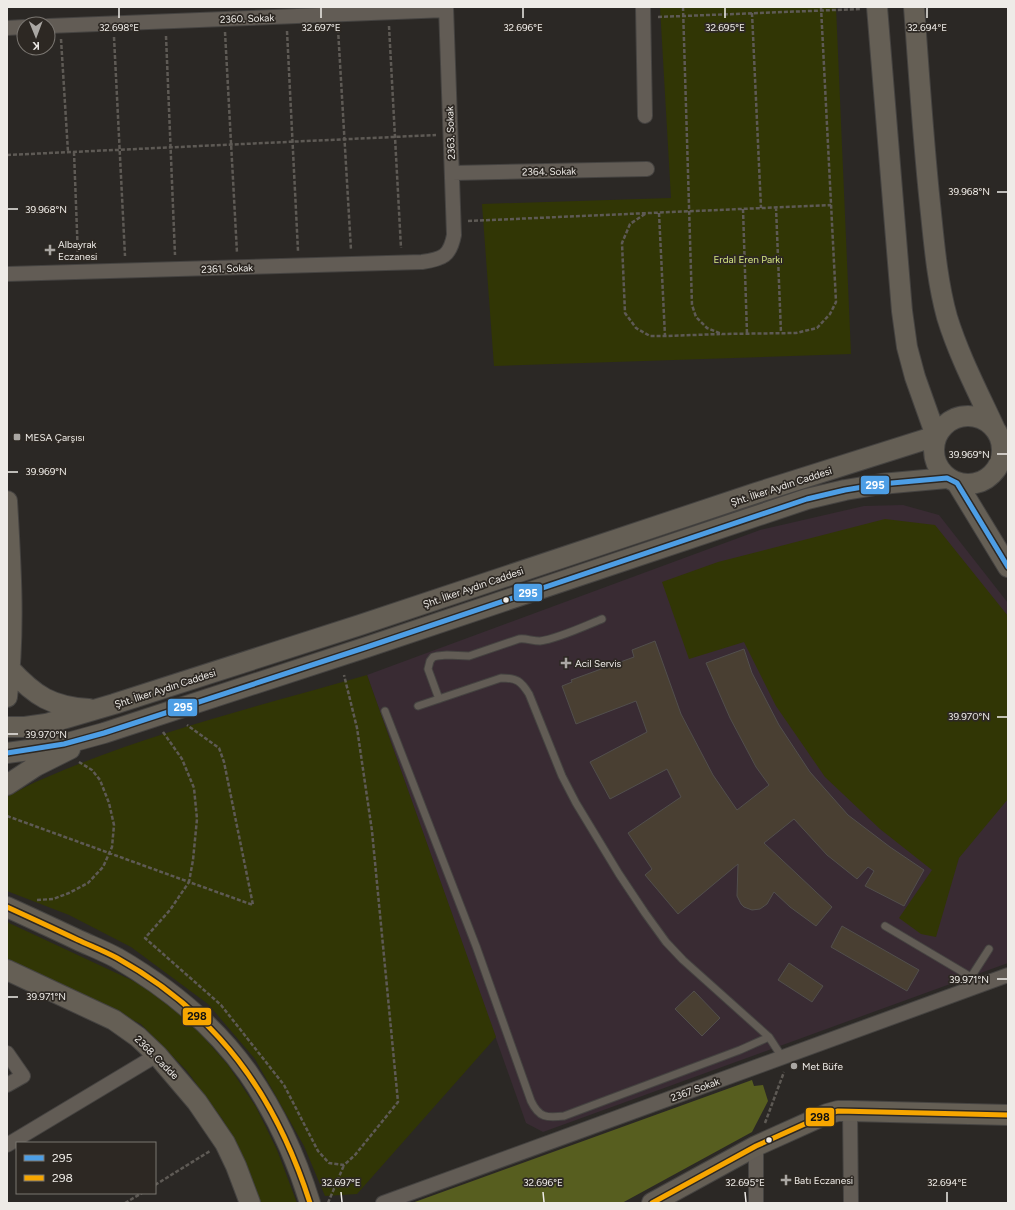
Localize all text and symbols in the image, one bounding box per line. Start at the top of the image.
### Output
street label: 2360. Sokak [220,11,275,26]
north arrow [16,16,56,56]
text: 32.698°E [99,21,139,34]
text: 32.697°E [301,21,341,34]
text: 32.696°E [503,21,543,34]
text: 32.695°E [705,21,745,34]
text: 32.694°E [907,21,947,34]
text: K [32,39,40,52]
street label: 2363. Sokak [443,106,458,160]
street label: 2364. Sokak [522,165,576,178]
text: 39.968°N [948,185,990,198]
text: 39.968°N [25,203,67,216]
place label: Albayrak Eczanesi [58,238,97,263]
marker: Albayrak Eczanesi [45,245,55,255]
park label: Erdal Eren Parkı [713,253,783,266]
street label: 2361. Sokak [201,261,253,276]
place label: MESA Çarşısı [25,431,84,444]
marker: MESA Çarşısı [12,432,22,442]
text: 39.969°N [948,448,990,461]
street label: Şht. İlker Aydın Caddesi [729,464,833,509]
text: 39.969°N [25,465,67,478]
line badge: 295 [860,475,890,495]
text: 295 [865,479,885,492]
street label: Şht. İlker Aydın Caddesi [421,564,525,611]
line badge: 295 [513,583,543,602]
text: 295 [518,587,538,600]
unlabelled marker [501,595,511,605]
marker: Acil Servis [560,657,572,669]
place label: Acil Servis [575,657,622,670]
street label: Şht. İlker Aydın Caddesi [113,666,217,711]
line badge: 295 [167,698,198,717]
text: 295 [173,701,193,714]
text: 39.970°N [948,710,990,723]
text: 39.970°N [25,728,67,741]
text: 39.971°N [949,973,989,986]
text: 39.971°N [26,990,66,1003]
line badge: 298 [182,1007,212,1026]
text: 298 [187,1010,207,1023]
street label: 2368. Cadde [132,1033,182,1082]
place label: Met Büfe [802,1060,844,1073]
marker: Met Büfe [789,1061,799,1071]
street label: 2367 Sokak [669,1075,722,1104]
line badge: 298 [805,1107,835,1127]
text: 298 [810,1111,830,1124]
unlabelled marker [764,1135,774,1145]
legend [16,1142,156,1194]
text: 295 [52,1151,73,1165]
text: 298 [52,1171,73,1185]
place label: Batı Eczanesi [794,1174,853,1187]
marker: Batı Eczanesi [781,1175,791,1185]
text: 32.697°E [321,1176,361,1189]
text: 32.696°E [523,1176,563,1189]
text: 32.695°E [725,1176,765,1189]
text: 32.694°E [927,1176,967,1189]

